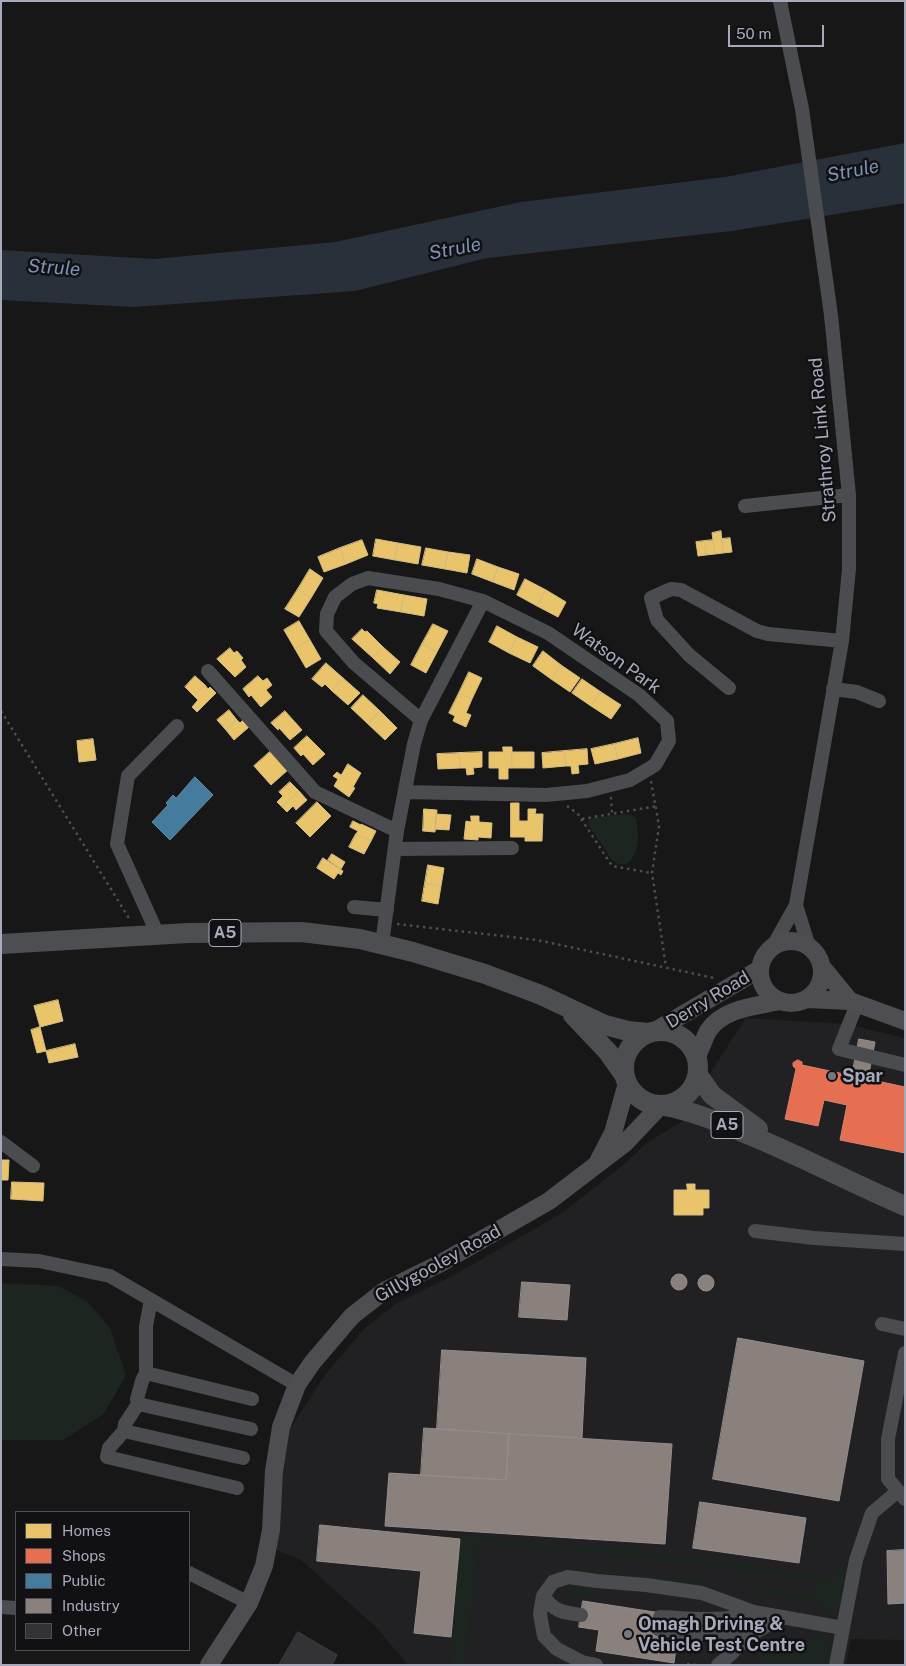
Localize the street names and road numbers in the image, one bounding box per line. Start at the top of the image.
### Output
street label: Strathroy Link Road [805,356,841,524]
street label: Watson Park [567,619,665,699]
road number: A5 [209,920,241,946]
street label: Derry Road [662,967,754,1033]
road number: A5 [711,1112,743,1138]
street label: Gillygooley Road [371,1221,505,1307]

